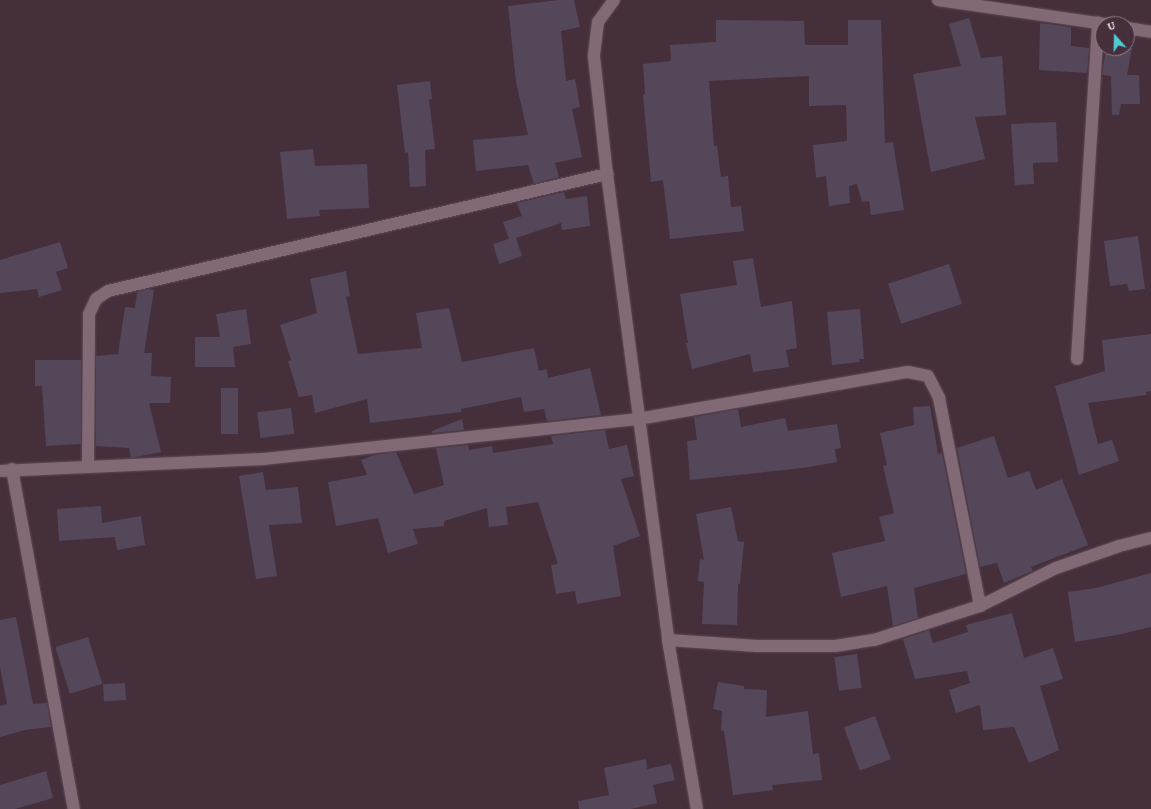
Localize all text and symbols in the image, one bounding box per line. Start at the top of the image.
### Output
north arrow [1095,16,1135,56]
text: U [1106,19,1117,33]

